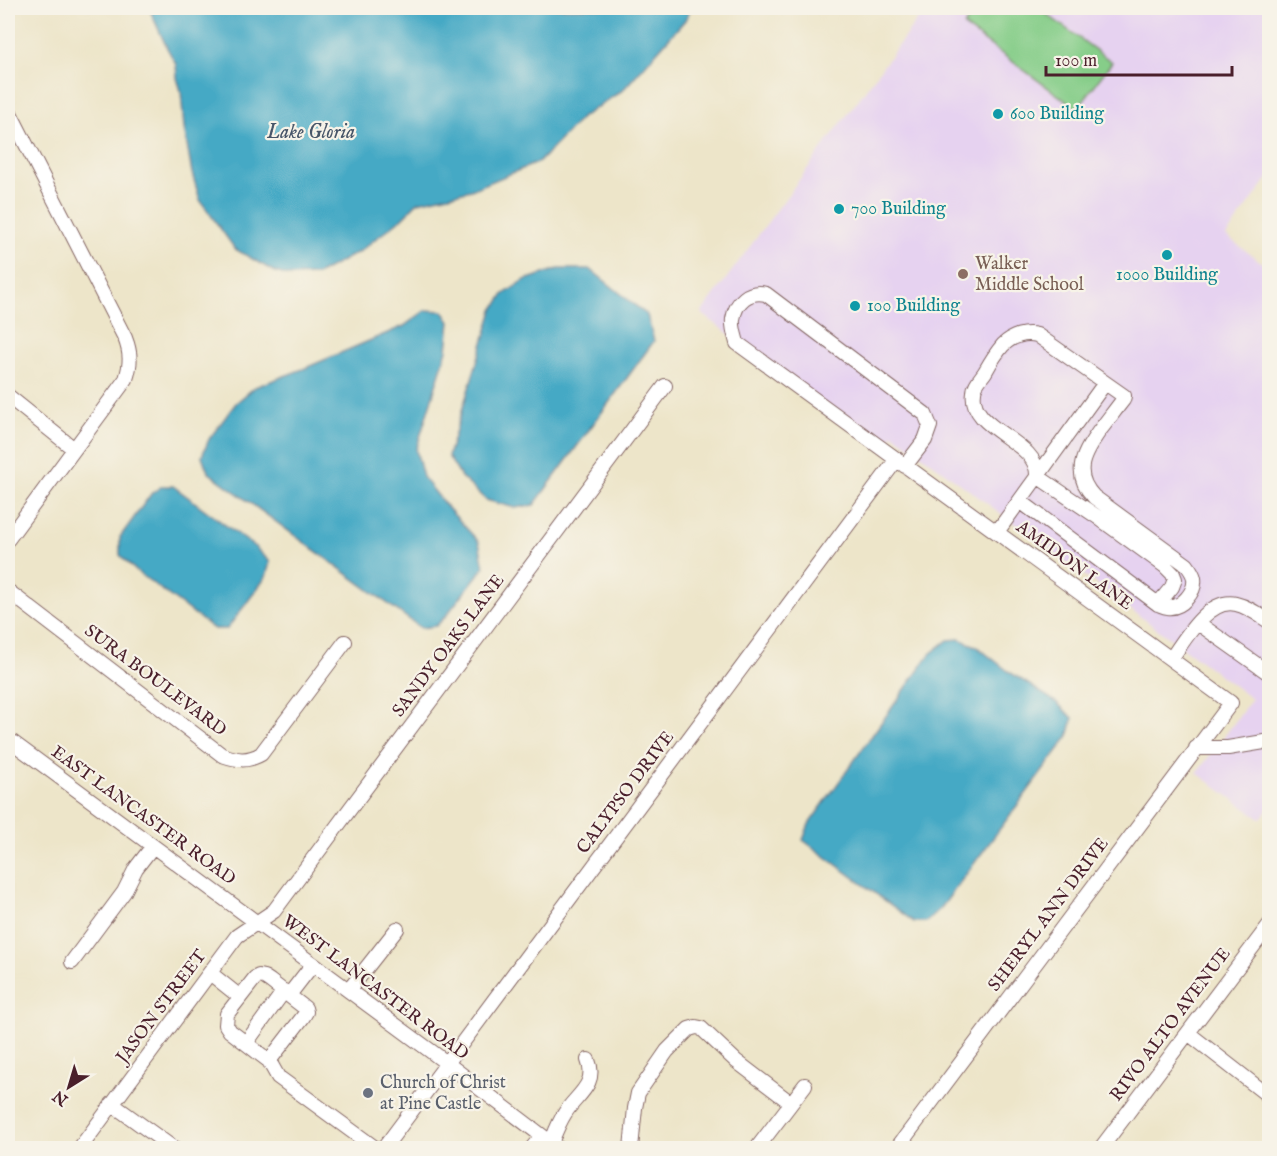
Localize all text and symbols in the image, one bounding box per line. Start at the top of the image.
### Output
scale bar [1046,39,1232,77]
text: 100 m [1055,50,1097,73]
place label: 600 Building [1010,103,1104,126]
marker: 600 Building [991,107,1005,121]
water label: Lake Gloria [266,120,355,145]
place label: 700 Building [851,198,946,221]
marker: 700 Building [832,202,846,216]
marker: 1000 Building [1160,248,1174,262]
place label: Walker Middle School [975,253,1084,297]
place label: 1000 Building [1116,264,1218,287]
marker: Walker Middle School [956,267,970,281]
place label: 100 Building [867,295,960,318]
marker: 100 Building [848,299,862,313]
street label: AMIDON LANE [1010,515,1137,616]
street label: SANDY OAKS LANE [388,570,510,722]
street label: SURA BOULEVARD [79,620,231,742]
street label: CALYPSO DRIVE [572,727,680,859]
street label: EAST LANCASTER ROAD [46,741,240,891]
street label: SHERYL ANN DRIVE [984,833,1114,997]
street label: WEST LANCASTER ROAD [277,910,473,1066]
street label: RIVO ALTO AVENUE [1106,943,1236,1107]
street label: JASON STREET [111,946,212,1070]
north arrow [39,1057,99,1117]
place label: Church of Christ at Pine Castle [380,1072,506,1116]
text: N [50,1085,74,1110]
marker: Church of Christ at Pine Castle [361,1086,375,1100]

